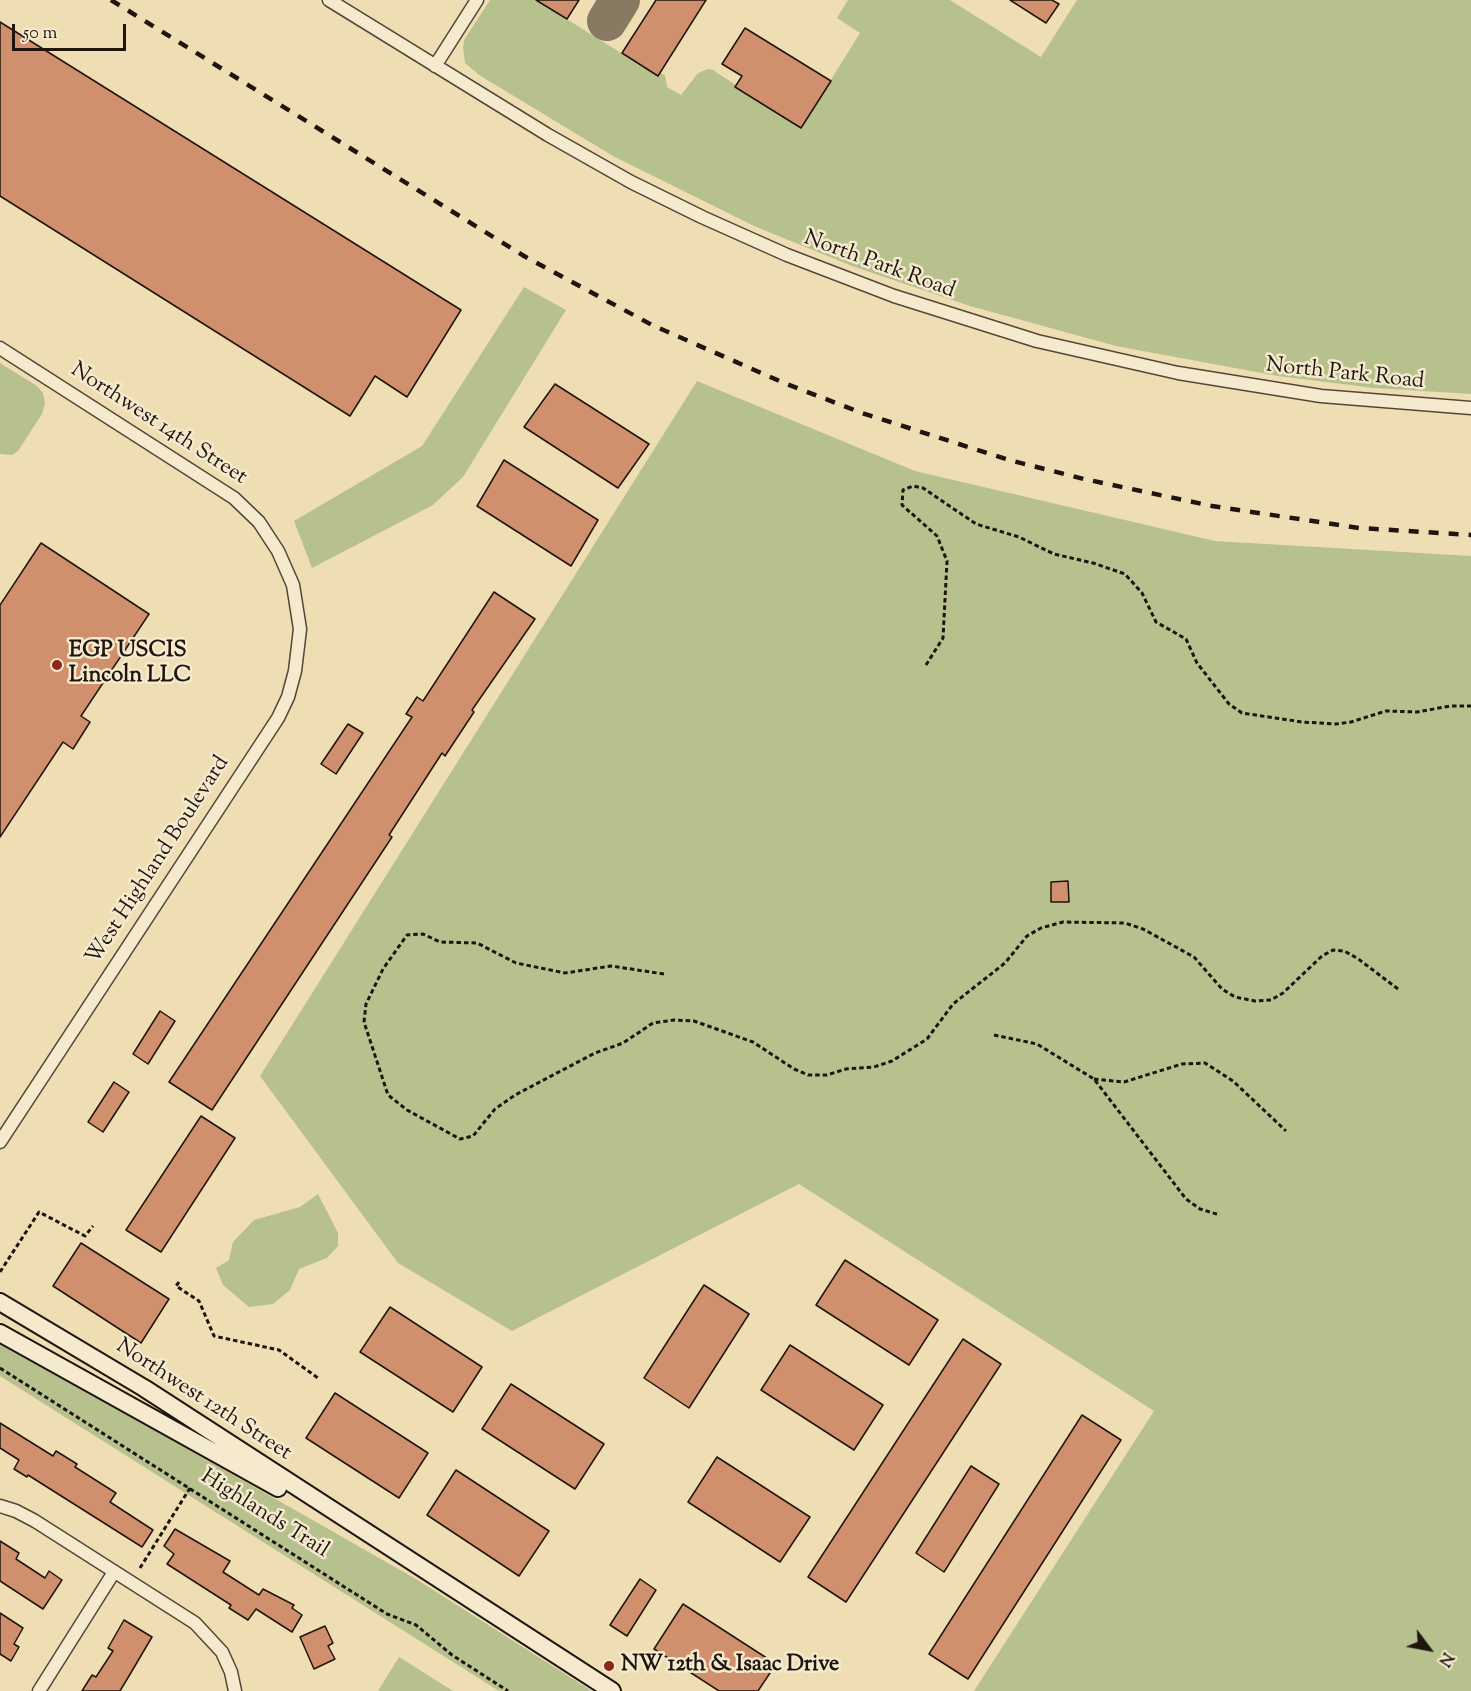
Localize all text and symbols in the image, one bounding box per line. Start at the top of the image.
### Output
scale bar [15,12,129,50]
text: 50 m [23,21,57,47]
street label: North Park Road [800,226,958,306]
street label: North Park Road [1265,354,1425,396]
street label: Northwest 14th Street [65,358,251,492]
place label: EGP USCIS Lincoln LLC [69,639,191,690]
marker: EGP USCIS Lincoln LLC [50,658,64,672]
street label: West Highland Boulevard [82,752,236,970]
street label: Northwest 12th Street [110,1334,296,1468]
street label: Highlands Trail [195,1465,333,1565]
north arrow [1399,1619,1459,1679]
text: N [1432,1647,1458,1670]
place label: NW 12th & Isaac Drive [621,1653,839,1679]
marker: NW 12th & Isaac Drive [602,1659,616,1673]

